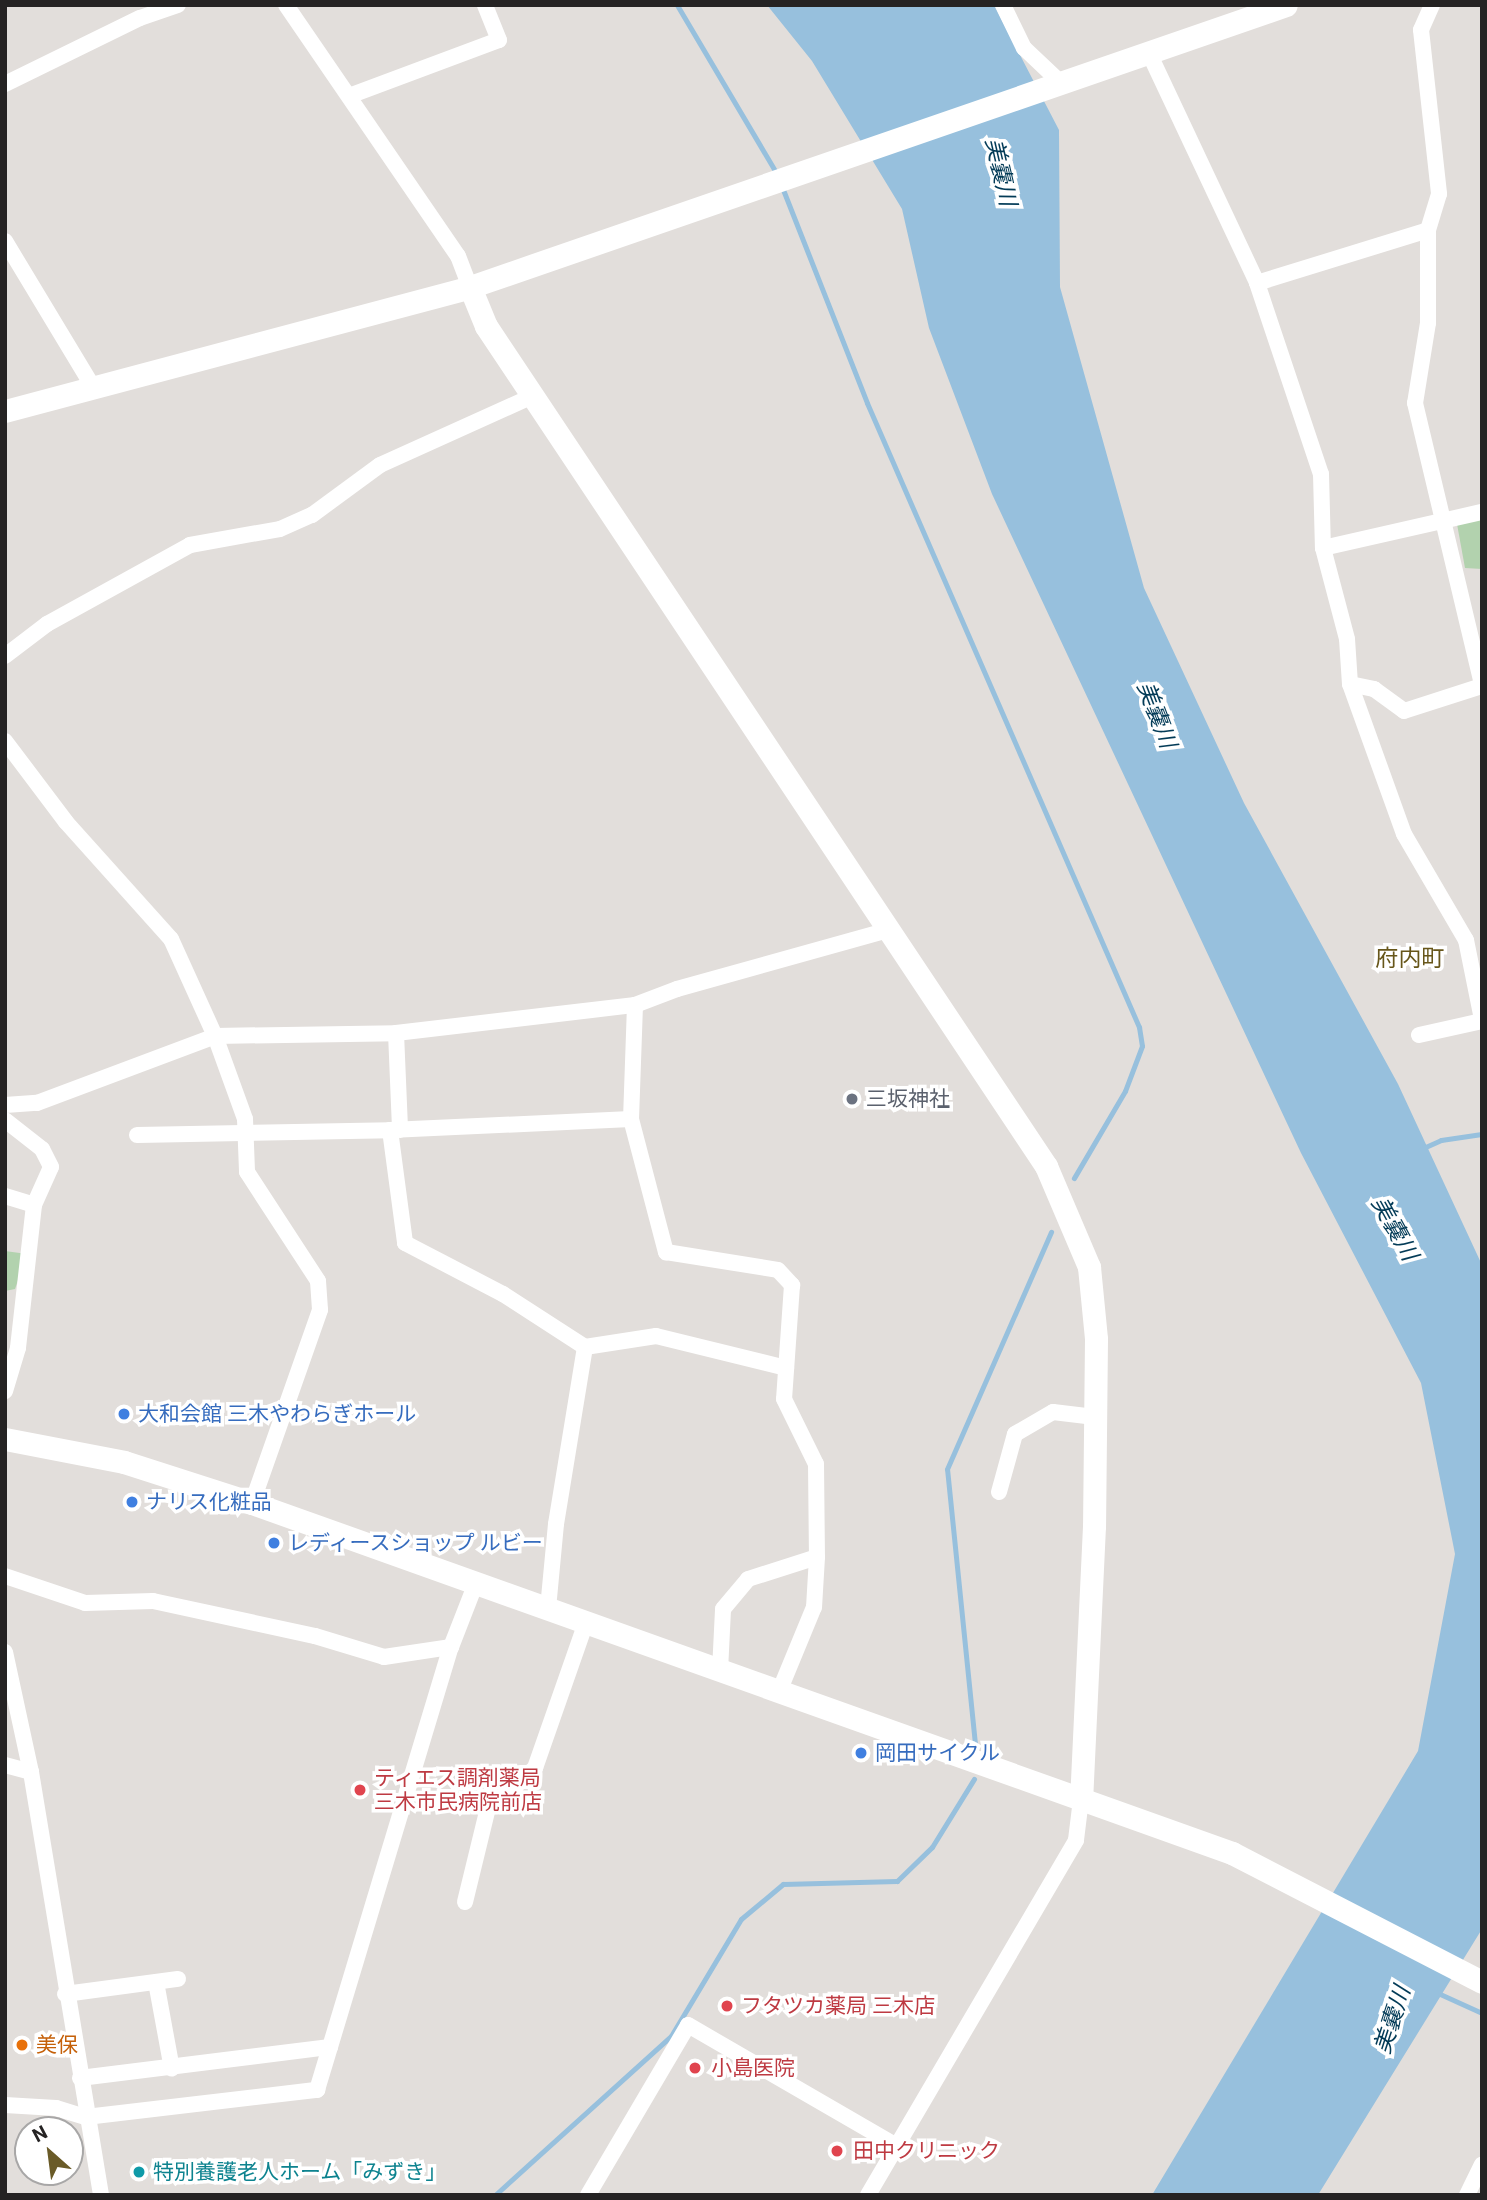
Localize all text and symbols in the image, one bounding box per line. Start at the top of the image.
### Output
water label: 美嚢川 [979,135,1021,209]
water label: 美嚢川 [1131,678,1181,752]
district label: 府内町 [1376,945,1444,973]
place label: 三坂神社 [866,1086,950,1112]
marker: 三坂神社 [844,1091,860,1107]
water label: 美嚢川 [1365,1192,1423,1266]
place label: 大和会館 三木やわらぎホール [138,1401,416,1427]
marker: 大和会館 三木やわらぎホール [116,1406,132,1422]
place label: ナリス化粧品 [146,1489,272,1515]
marker: ナリス化粧品 [124,1494,140,1510]
place label: レディースショップ ルビー [288,1530,545,1556]
marker: レディースショップ ルビー [266,1535,282,1551]
place label: 岡田サイクル [875,1740,1001,1766]
marker: 岡田サイクル [853,1745,869,1761]
place label: ティエス調剤薬局 三木市民病院前店 [374,1765,542,1815]
marker: ティエス調剤薬局 三木市民病院前店 [352,1782,368,1798]
water label: 美嚢川 [1369,1983,1417,2057]
place label: フタツカ薬局 三木店 [741,1993,935,2019]
marker: フタツカ薬局 三木店 [719,1998,735,2014]
place label: 美保 [36,2032,78,2058]
marker: 美保 [14,2037,30,2053]
place label: 小島医院 [711,2055,795,2081]
marker: 小島医院 [685,2058,705,2078]
north arrow [14,2116,84,2186]
text: N [29,2120,51,2147]
place label: 田中クリニック [853,2138,1000,2164]
marker: 田中クリニック [827,2141,847,2161]
place label: 特別養護老人ホーム「みずき」 [153,2159,447,2185]
marker: 特別養護老人ホーム「みずき」 [131,2164,147,2180]

